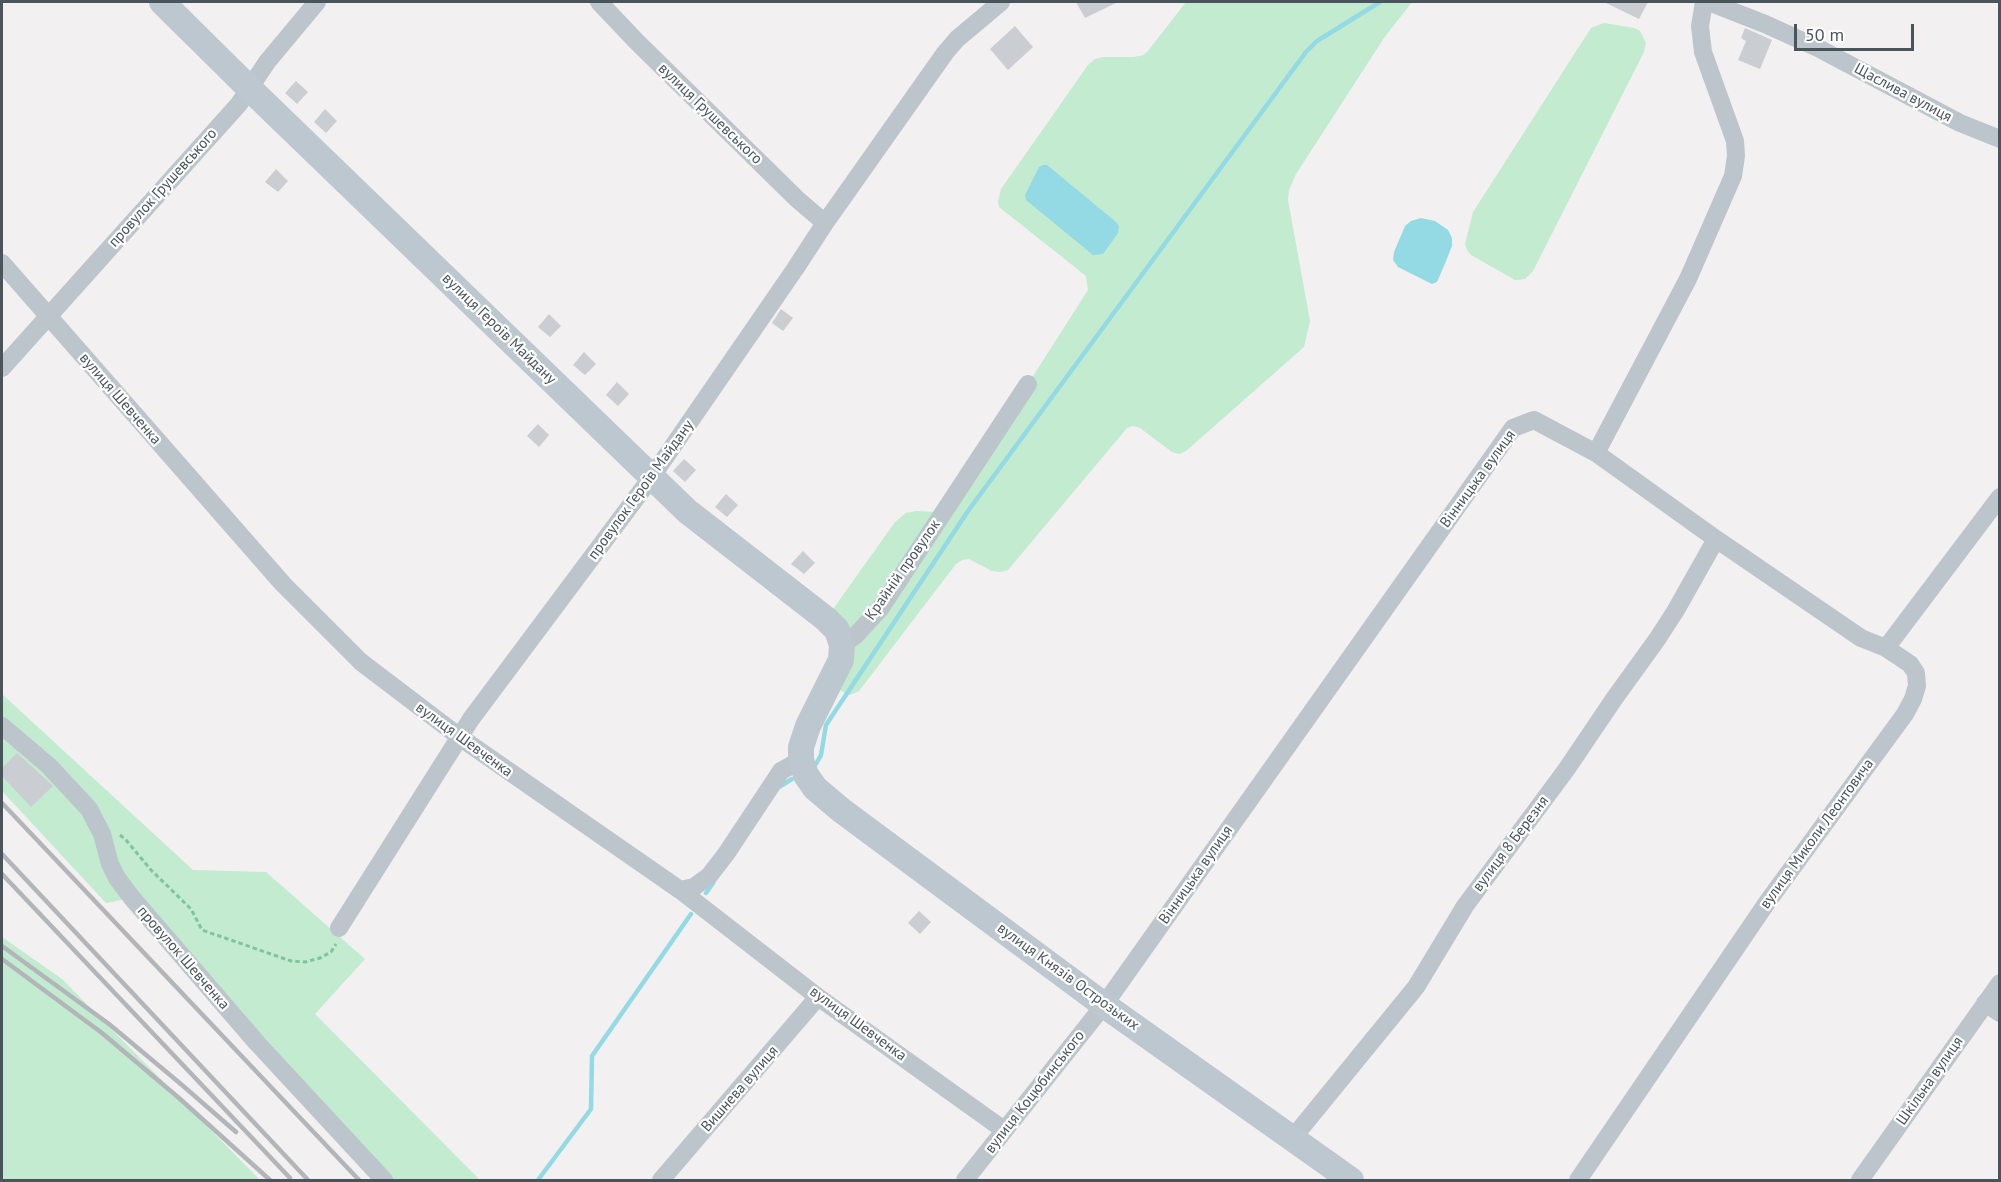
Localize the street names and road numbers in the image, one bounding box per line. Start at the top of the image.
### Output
street label: вулиця Грушевського [654,60,766,168]
street label: Щаслива вулиця [1851,60,1955,126]
street label: провулок Грушевського [105,125,221,251]
street label: вулиця Героїв Майдану [438,270,560,388]
street label: вулиця Шевченка [75,350,165,448]
street label: провулок Героїв Майдану [584,417,698,563]
street label: Вінницька вулиця [1437,427,1519,531]
street label: Крайній провулок [862,516,944,624]
street label: вулиця Шевченка [412,699,516,781]
street label: вулиця Миколи Леонтовича [1756,755,1878,913]
street label: вулиця 8 Березня [1469,793,1553,895]
street label: Вінницька вулиця [1155,822,1237,928]
street label: провулок Шевченка [133,903,233,1013]
street label: вулиця Князів Острозьких [993,919,1143,1035]
street label: вулиця Шевченка [806,983,910,1065]
street label: вулиця Коцюбинського [981,1027,1089,1157]
street label: Шкільна вулиця [1893,1033,1967,1129]
street label: Вишнева вулиця [698,1042,782,1136]

